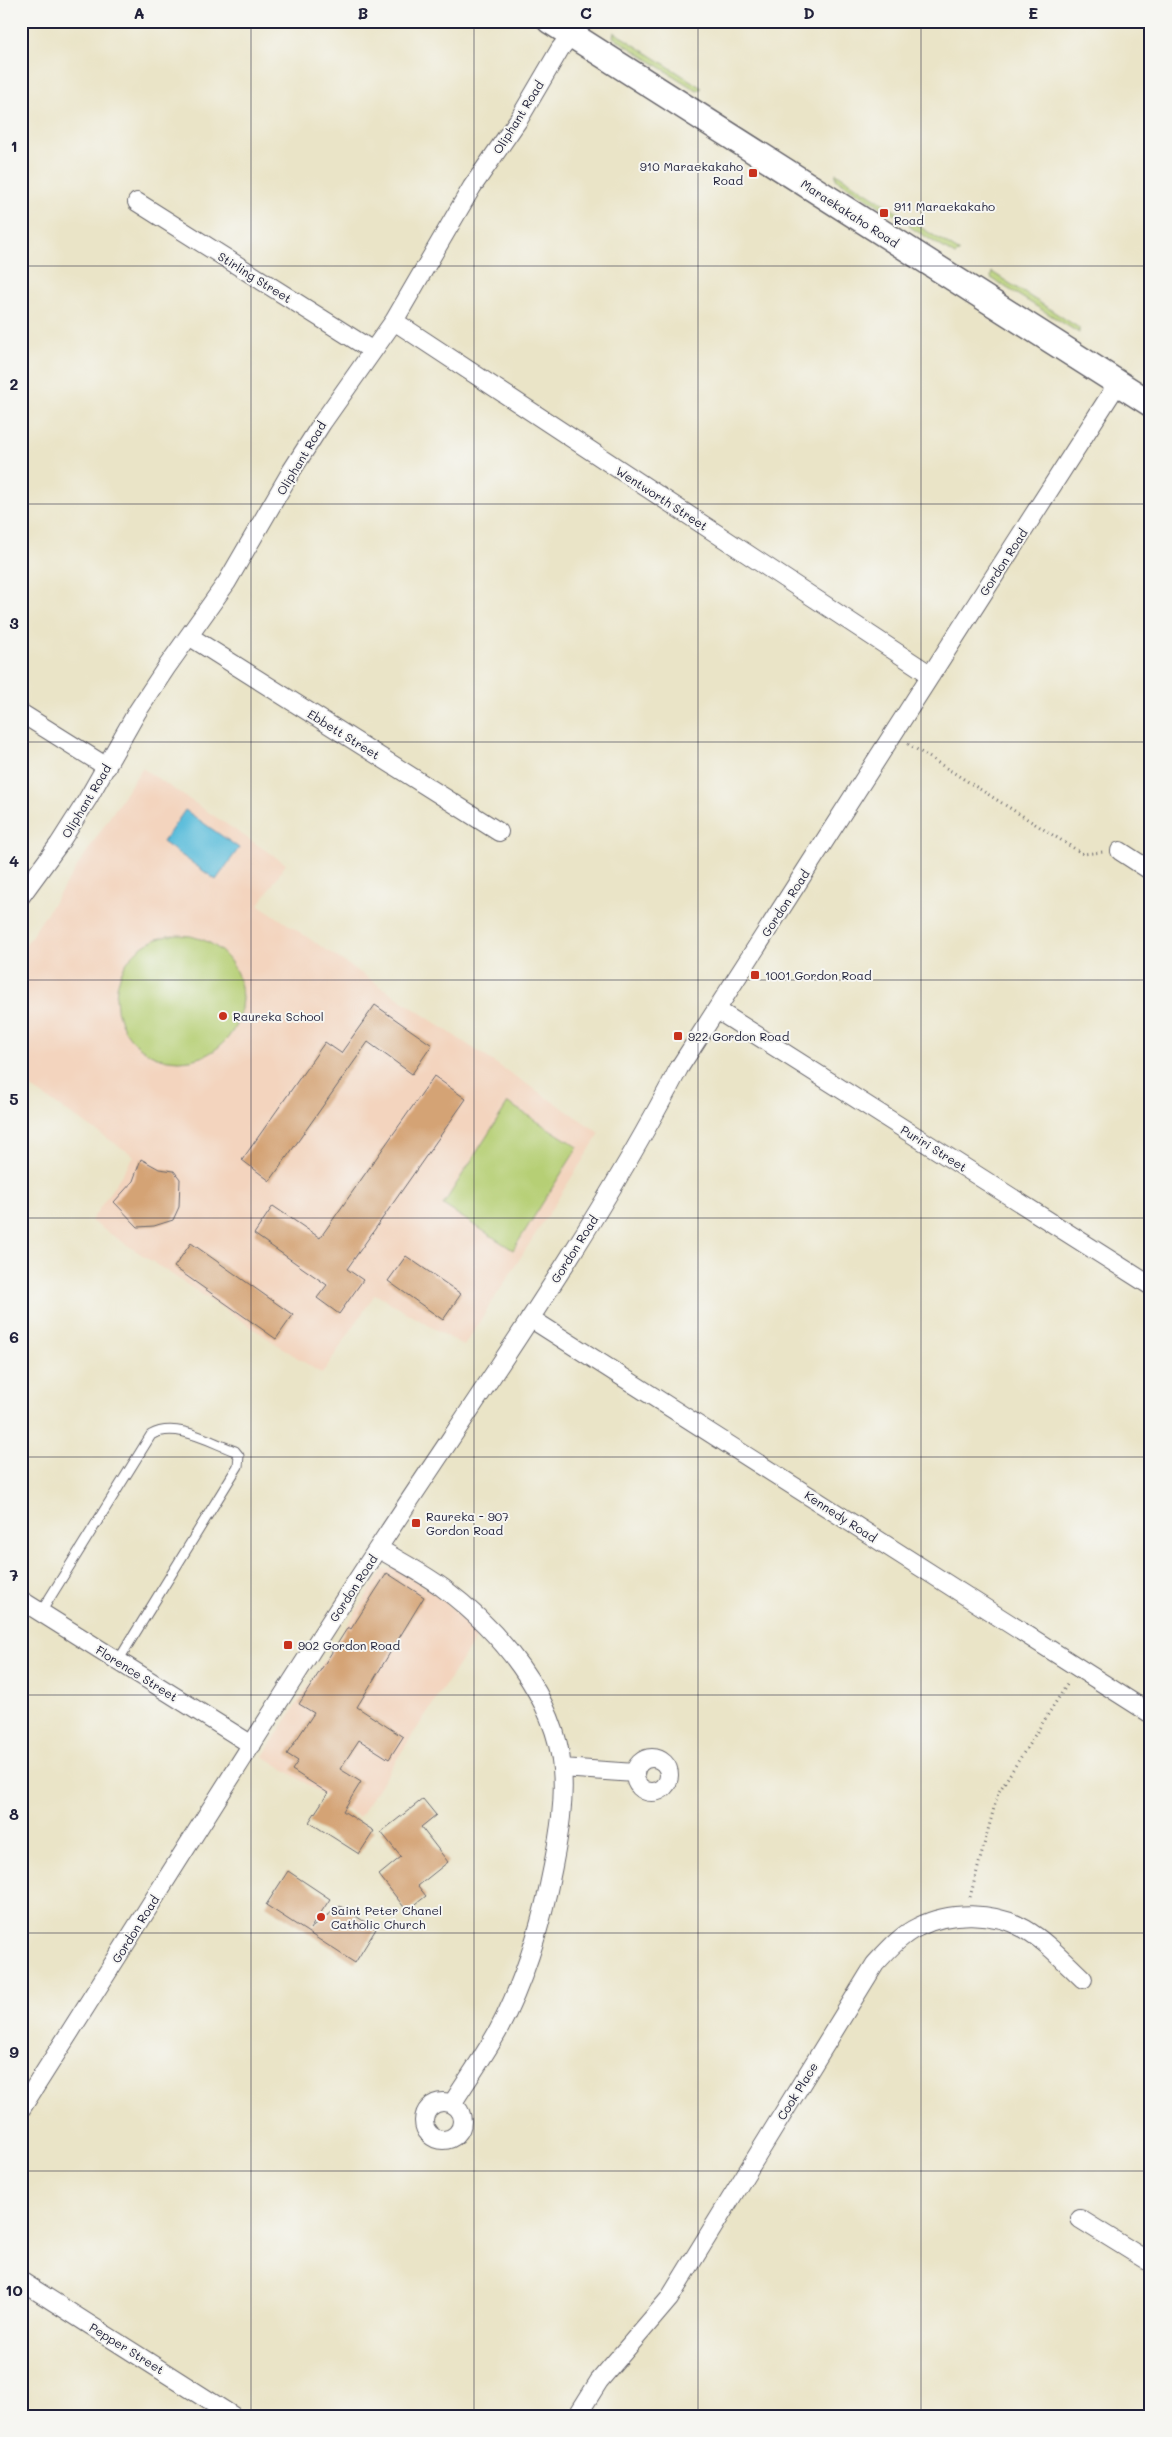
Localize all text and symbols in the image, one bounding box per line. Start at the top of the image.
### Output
text: A [133,2,145,23]
text: B [358,2,368,23]
text: C [580,2,592,23]
text: D [803,2,815,23]
text: E [1028,2,1038,23]
street label: Oliphant Road [489,77,547,157]
text: 1 [10,135,18,156]
place label: 910 Maraekakaho Road [640,158,743,188]
marker: 910 Maraekakaho Road [747,167,759,179]
street label: Maraekakaho Road [798,175,902,251]
place label: 911 Maraekakaho Road [894,198,995,228]
marker: 911 Maraekakaho Road [878,207,890,219]
street label: Stirling Street [215,248,295,306]
text: 2 [10,373,19,394]
street label: Oliphant Road [273,418,330,498]
street label: Wentworth Street [613,462,711,534]
street label: Gordon Road [975,525,1031,599]
text: 3 [9,612,19,633]
street label: Ebbett Street [305,705,383,763]
street label: Oliphant Road [58,761,115,841]
text: 4 [9,850,19,871]
street label: Gordon Road [757,866,813,940]
place label: 1001 Gordon Road [765,967,872,983]
marker: 1001 Gordon Road [749,969,761,981]
place label: Raureka School [233,1008,324,1024]
marker: Raureka School [217,1010,229,1022]
place label: 922 Gordon Road [688,1028,790,1044]
marker: 922 Gordon Road [672,1030,684,1042]
text: 5 [9,1088,19,1109]
street label: Puriri Street [898,1121,970,1175]
street label: Gordon Road [547,1212,601,1286]
text: 6 [9,1326,19,1347]
street label: Kennedy Road [802,1487,881,1546]
place label: Raureka - 907 Gordon Road [426,1508,509,1538]
marker: Raureka - 907 Gordon Road [410,1517,422,1529]
street label: Gordon Road [325,1551,381,1625]
text: 7 [10,1564,19,1585]
place label: 902 Gordon Road [298,1637,401,1653]
marker: 902 Gordon Road [282,1639,294,1651]
street label: Florence Street [93,1641,181,1705]
text: 8 [9,1803,19,1824]
street label: Gordon Road [108,1892,162,1966]
place label: Saint Peter Chanel Catholic Church [331,1902,442,1932]
marker: Saint Peter Chanel Catholic Church [315,1911,327,1923]
text: 9 [9,2041,19,2062]
street label: Cook Place [773,2059,821,2123]
text: 10 [5,2279,23,2300]
street label: Pepper Street [87,2319,167,2377]

